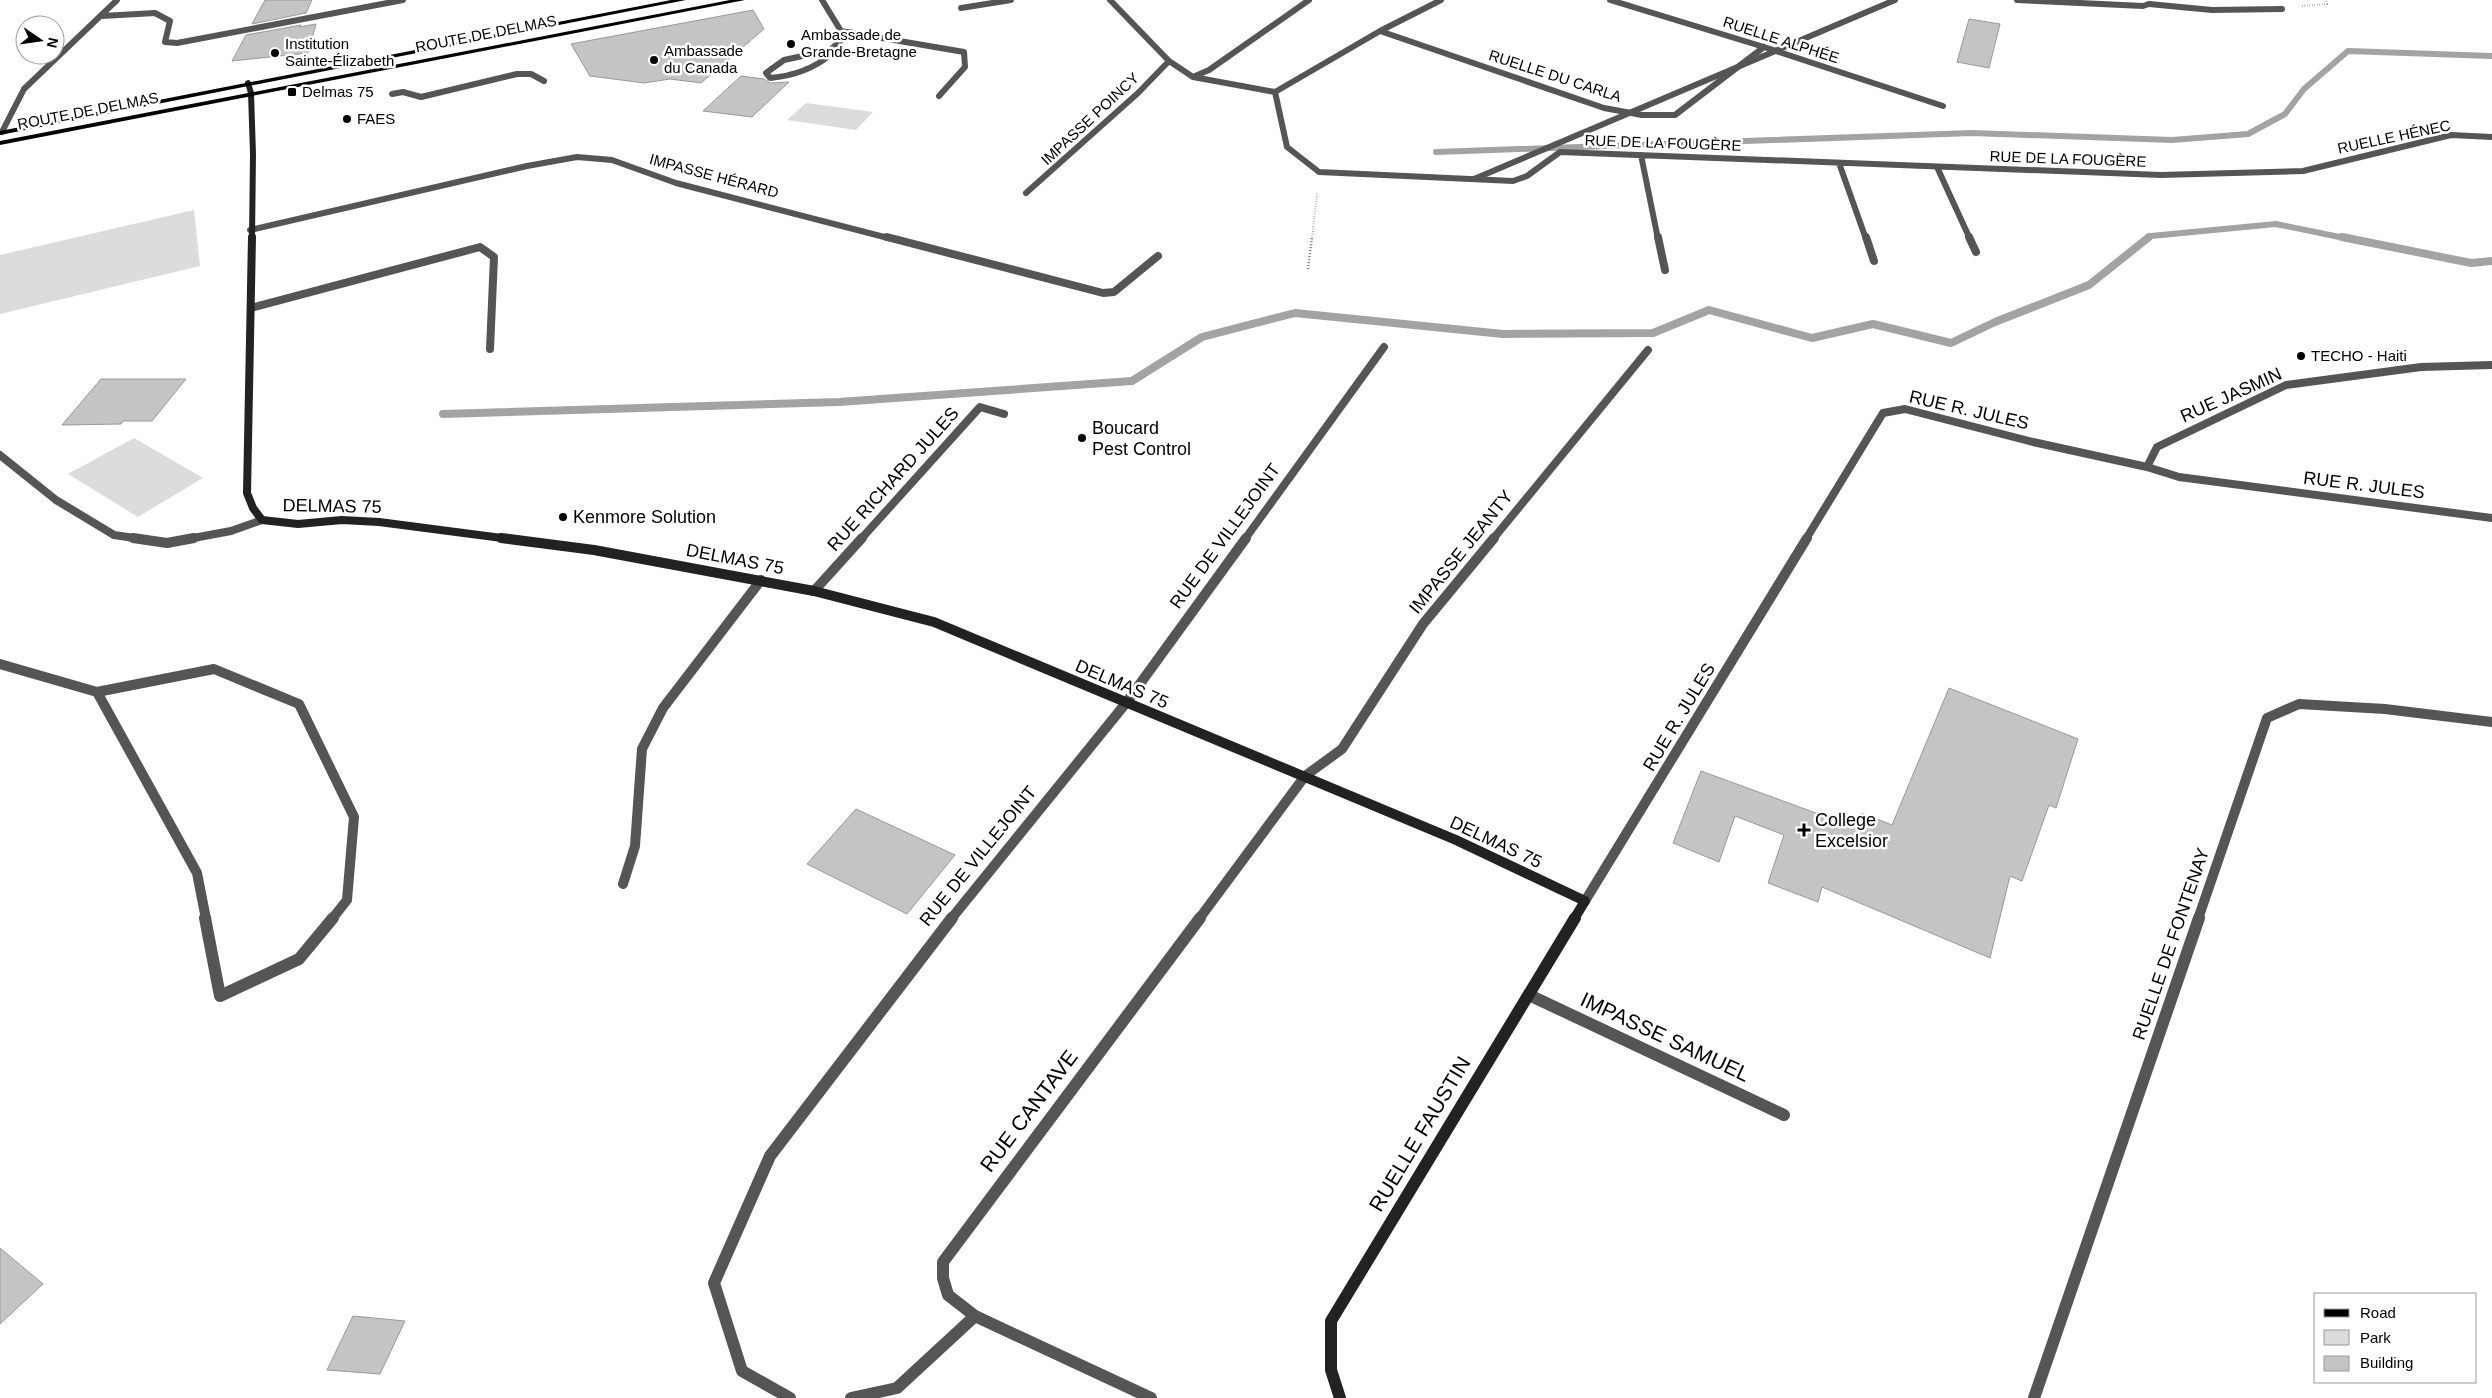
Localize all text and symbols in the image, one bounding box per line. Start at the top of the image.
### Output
street label: ROUTE DE DELMAS [414,11,558,56]
street label: RUELLE ALPHÉE [1721,13,1841,66]
north arrow [15,15,65,65]
place label: Ambassade de Grande-Bretagne [801,26,917,60]
place label: Institution Sainte-Élizabeth [285,35,394,69]
text: N [44,36,62,50]
marker: Ambassade de Grande-Bretagne [785,38,797,50]
place label: Ambassade du Canada [664,42,743,76]
street label: RUELLE DU CARLA [1487,46,1624,105]
marker: Institution Sainte-Élizabeth [269,47,281,59]
marker: Ambassade du Canada [648,54,660,66]
street label: IMPASSE POINCY [1037,69,1142,168]
place label: Delmas 75 [302,83,374,100]
marker: Delmas 75 [286,86,298,98]
street label: ROUTE DE DELMAS [16,88,160,133]
place label: FAES [357,110,395,127]
marker: FAES [341,113,353,125]
street label: RUELLE HÉNEC [2336,116,2452,157]
street label: RUE DE LA FOUGÈRE [1584,131,1742,154]
street label: RUE DE LA FOUGÈRE [1989,147,2147,170]
street label: IMPASSE HÉRARD [648,150,781,201]
place label: TECHO - Haiti [2311,347,2407,364]
marker: TECHO - Haiti [2295,350,2307,362]
street label: RUE JASMIN [2177,364,2285,426]
street label: RUE R. JULES [1907,387,2031,433]
street label: RUE RICHARD JULES [823,403,963,555]
place label: Boucard Pest Control [1092,418,1191,459]
marker: Boucard Pest Control [1076,432,1088,444]
street label: RUE DE VILLEJOINT [1166,460,1284,612]
street label: RUE R. JULES [2302,468,2426,502]
street label: IMPASSE JEANTY [1405,486,1517,618]
street label: DELMAS 75 [282,495,382,517]
place label: Kenmore Solution [573,507,716,527]
marker: Kenmore Solution [557,511,569,523]
street label: DELMAS 75 [684,540,786,578]
street label: DELMAS 75 [1073,655,1171,713]
street label: RUE R. JULES [1639,660,1719,774]
street label: RUE DE VILLEJOINT [915,782,1041,930]
place label: College Excelsior [1815,810,1888,851]
street label: DELMAS 75 [1447,812,1545,872]
marker: College Excelsior [1797,823,1811,837]
street label: RUELLE DE FONTENAY [2129,845,2213,1043]
street label: IMPASSE SAMUEL [1577,987,1753,1086]
street label: RUE CANTAVE [975,1045,1082,1176]
street label: RUELLE FAUSTIN [1364,1052,1475,1215]
legend [2314,1293,2477,1383]
text: Road [2360,1304,2396,1321]
text: Park [2360,1329,2391,1346]
text: Building [2360,1354,2413,1371]

